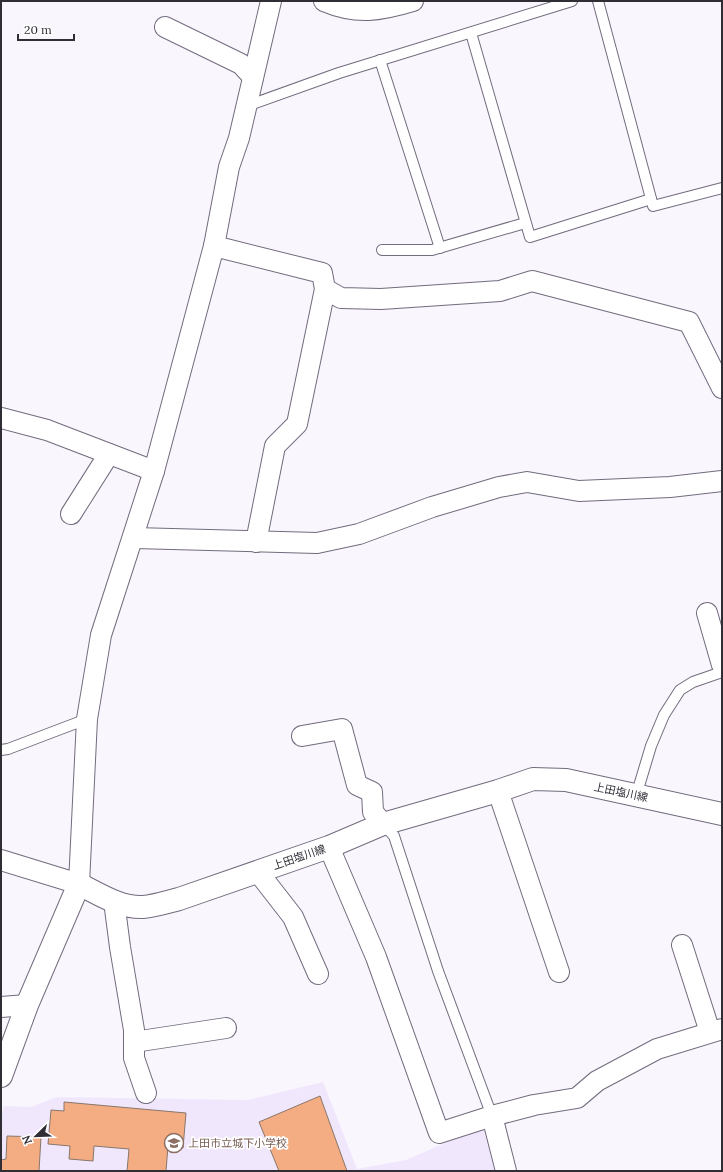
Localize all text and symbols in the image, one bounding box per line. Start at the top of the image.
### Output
scale bar [18,16,74,42]
text: 20 m [24,22,52,37]
street label: 上田塩川線 [593,779,649,805]
street label: 上田塩川線 [271,841,327,873]
north arrow [16,1116,56,1156]
school or university icon: 上田市立城下小学校 [163,1132,185,1154]
text: N [18,1133,35,1147]
place label: 上田市立城下小学校 [188,1136,287,1150]

